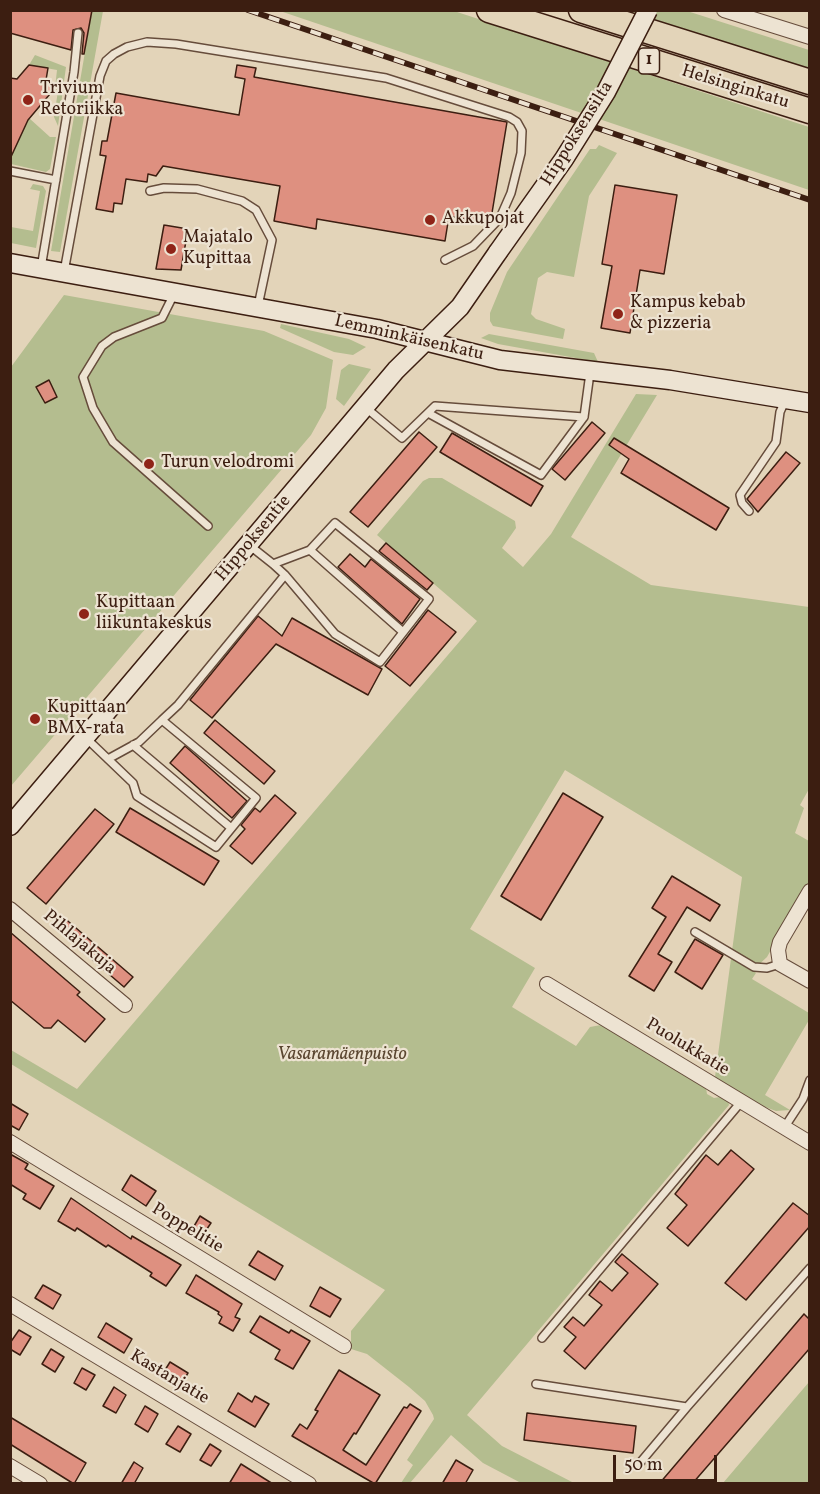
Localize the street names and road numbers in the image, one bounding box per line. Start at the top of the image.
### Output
road number: 1 [638,48,660,74]
street label: Helsinginkatu [678,61,792,115]
street label: Hippoksensilta [537,78,619,190]
street label: Lemminkäisenkatu [332,311,486,367]
street label: Hippoksentie [212,491,296,587]
street label: Pihlajakuja [38,906,120,980]
street label: Puolukkatie [641,1015,733,1081]
street label: Poppelitie [147,1199,227,1259]
street label: Kastanjatie [125,1346,213,1410]

